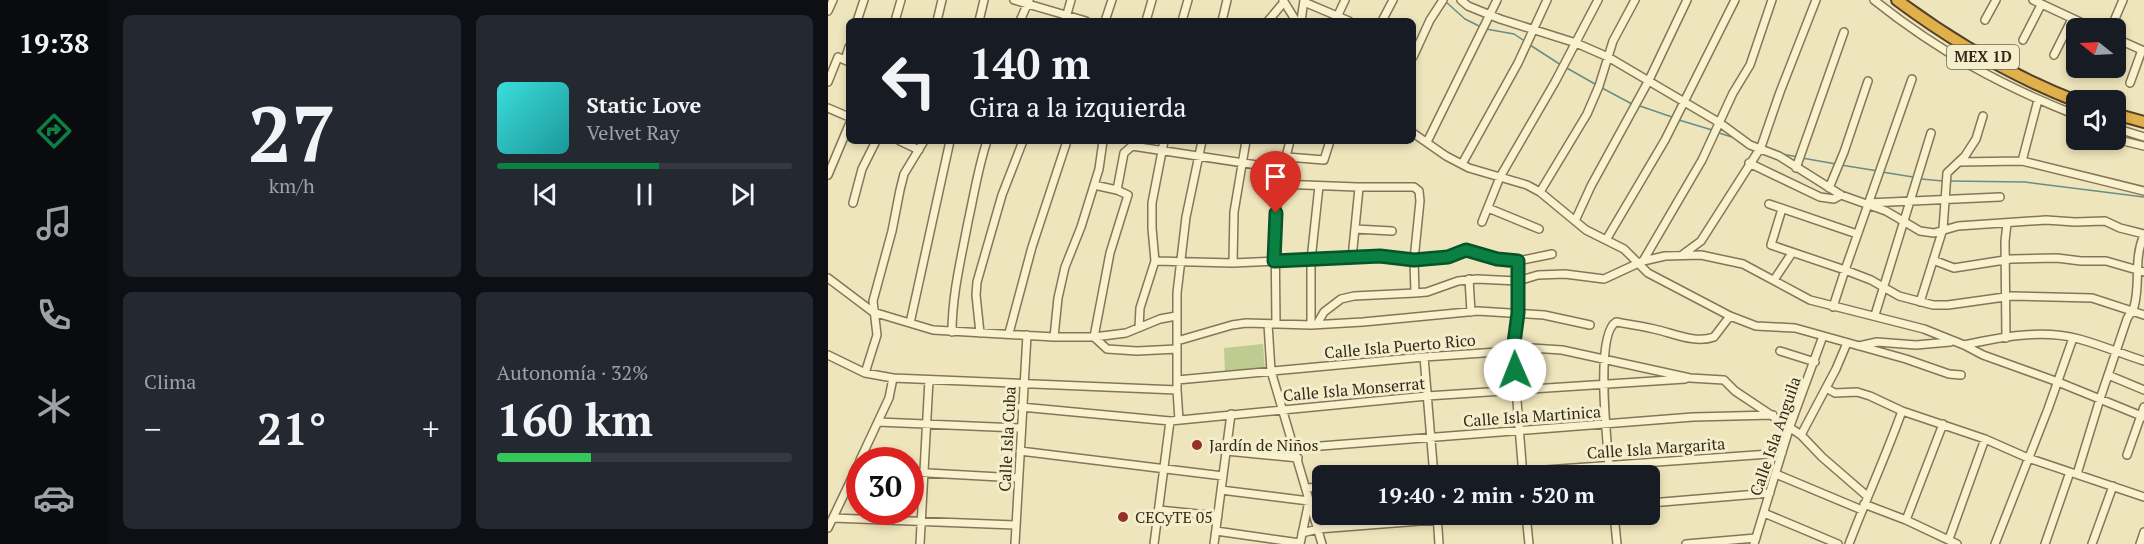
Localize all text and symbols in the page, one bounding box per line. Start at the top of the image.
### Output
north arrow [2066,18,2126,78]
map controls [2066,18,2126,150]
text: 19:38 [19,25,89,61]
text: 140 m [969,35,1090,91]
icon: left [870,42,948,120]
road number: MEX 1D [1947,45,2019,69]
text: 27 [248,81,336,184]
text: Gira a la izquierda [969,89,1187,125]
text: Static Love [587,90,701,119]
button: sound [2066,90,2126,150]
icon: directions [33,110,75,152]
text: Velvet Ray [587,119,680,146]
pin [1250,151,1301,213]
icon: arrive [1259,160,1292,193]
text: km/h [269,172,315,199]
icon: previous [529,178,562,211]
icon: pause [628,178,661,211]
icon: next [726,178,759,211]
icon: music [33,202,75,244]
icon: phone [33,294,75,336]
street label: Calle Isla Puerto Rico [1323,328,1477,364]
position arrow [1483,338,1547,402]
text: Autonomía · 32% [497,359,648,386]
text: Clima [144,368,196,395]
street label: Calle Isla Monserrat [1282,372,1426,406]
street label: Calle Isla Anguila [1744,373,1806,499]
icon: climate [33,385,75,427]
street label: Calle Isla Cuba [993,386,1021,492]
text: 160 km [497,389,653,449]
text: 21° [257,398,326,458]
street label: Calle Isla Martinica [1462,400,1602,432]
text: − [144,407,162,450]
text: + [422,407,440,450]
street label: Calle Isla Margarita [1586,432,1726,464]
place label: Jardín de Niños [1209,434,1318,456]
marker: Jardín de Niños [1190,438,1204,452]
speed limit sign: 30 [846,447,924,525]
icon: car [33,477,75,519]
text: 19:40 · 2 min · 520 m [1377,480,1595,509]
place label: CECyTE 05 [1135,506,1213,528]
marker: CECyTE 05 [1116,510,1130,524]

